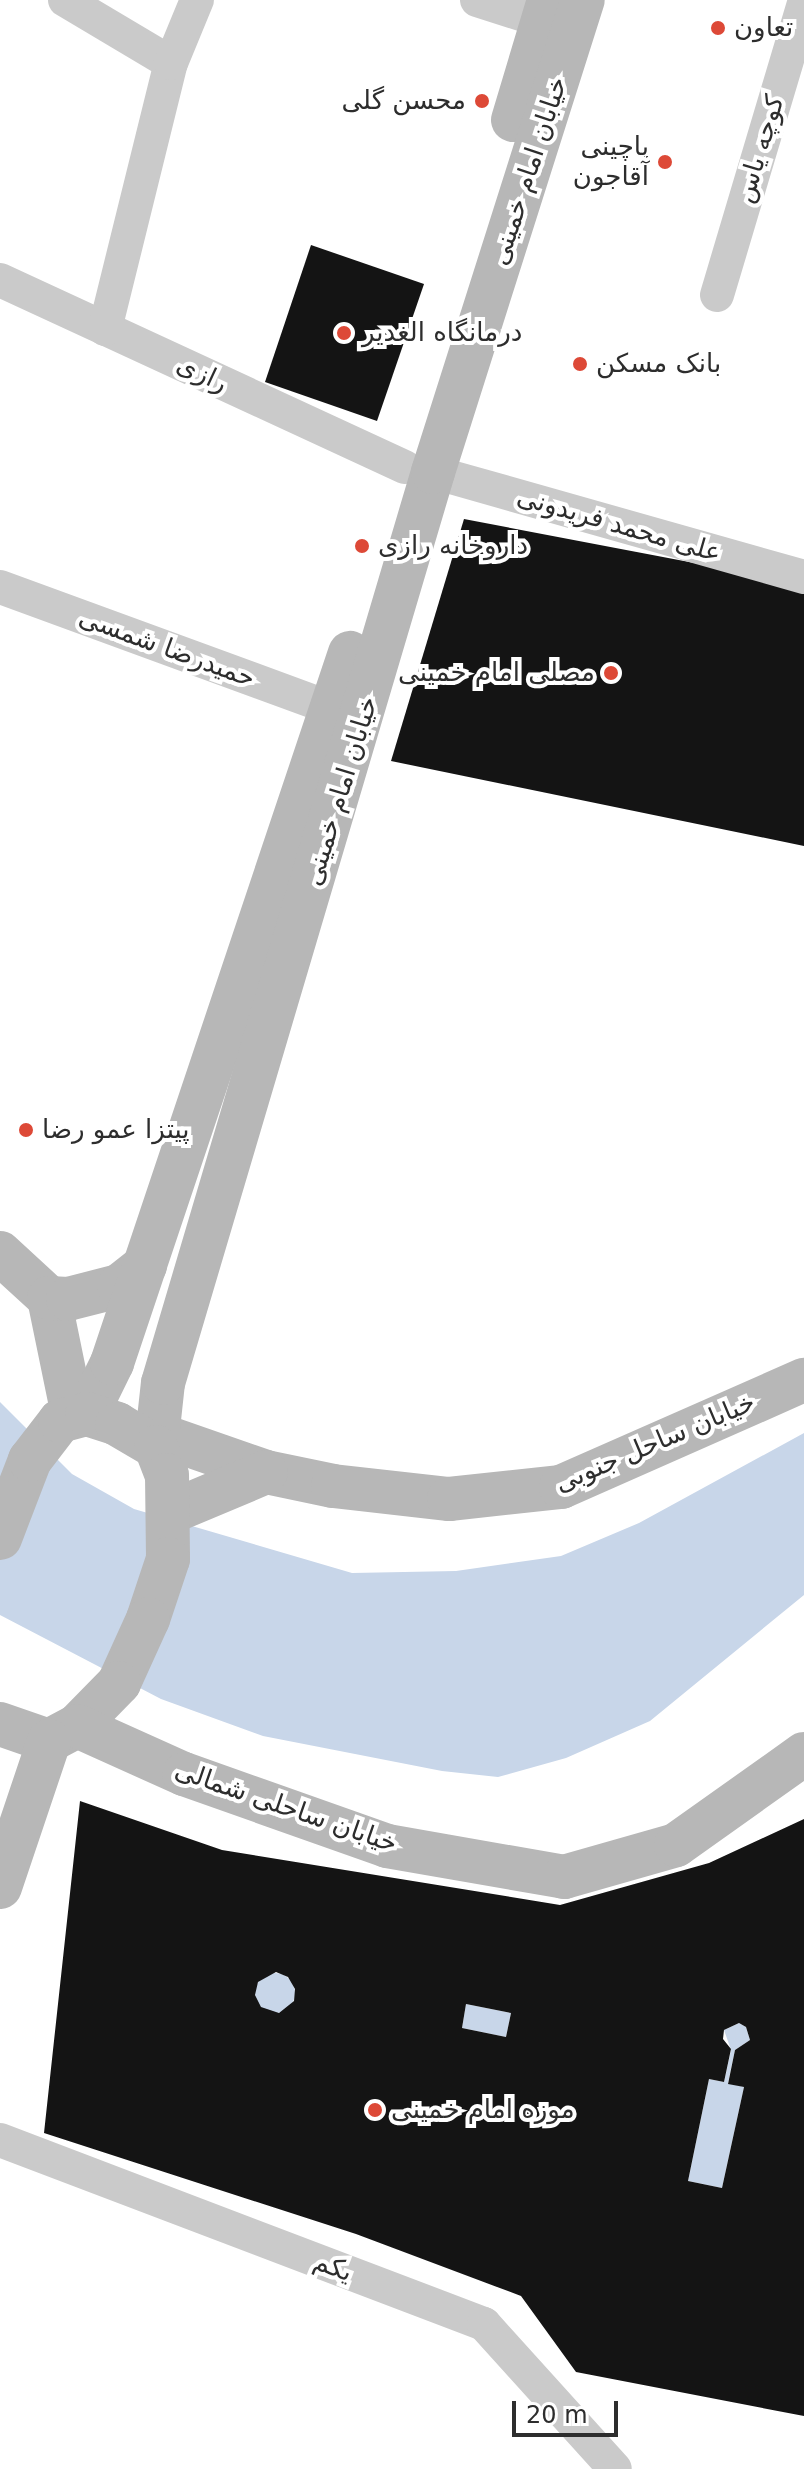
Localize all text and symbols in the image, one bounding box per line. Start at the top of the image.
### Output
place label: تعاون [734,12,793,44]
marker: تعاون [709,19,727,37]
street label: خیابان امام خمینی [484,73,574,269]
place label: محسن گلی [341,85,466,117]
street label: کوچه یاس [729,91,791,207]
marker: محسن گلی [473,92,491,110]
place label: پاچینی آقاجون [573,131,649,192]
marker: پاچینی آقاجون [656,153,674,171]
place label: درمانگاه الغدیر [362,317,522,349]
marker: درمانگاه الغدیر [333,322,355,344]
place label: بانک مسکن [596,348,721,380]
street label: رازی [172,349,232,399]
marker: بانک مسکن [571,355,589,373]
street label: علی محمد فریدونی [513,481,725,569]
place label: داروخانه رازی [378,530,528,562]
marker: داروخانه رازی [353,537,371,555]
street label: حمیدرضا شمسی [75,602,259,694]
place label: مصلی امام خمینی [398,657,595,689]
marker: مصلی امام خمینی [602,664,620,682]
street label: خیابان امام خمینی [297,693,385,889]
place label: پیتزا عمو رضا [42,1114,190,1146]
marker: پیتزا عمو رضا [17,1121,35,1139]
street label: خیابان ساحل جنوبی [550,1387,760,1499]
street label: خیابان ساحلی شمالی [171,1754,401,1860]
place label: موزه امام خمینی [391,2094,575,2126]
marker: موزه امام خمینی [366,2101,384,2119]
street label: یکم [309,2245,357,2289]
scale bar [516,2385,622,2435]
text: 20 m [526,2401,588,2429]

